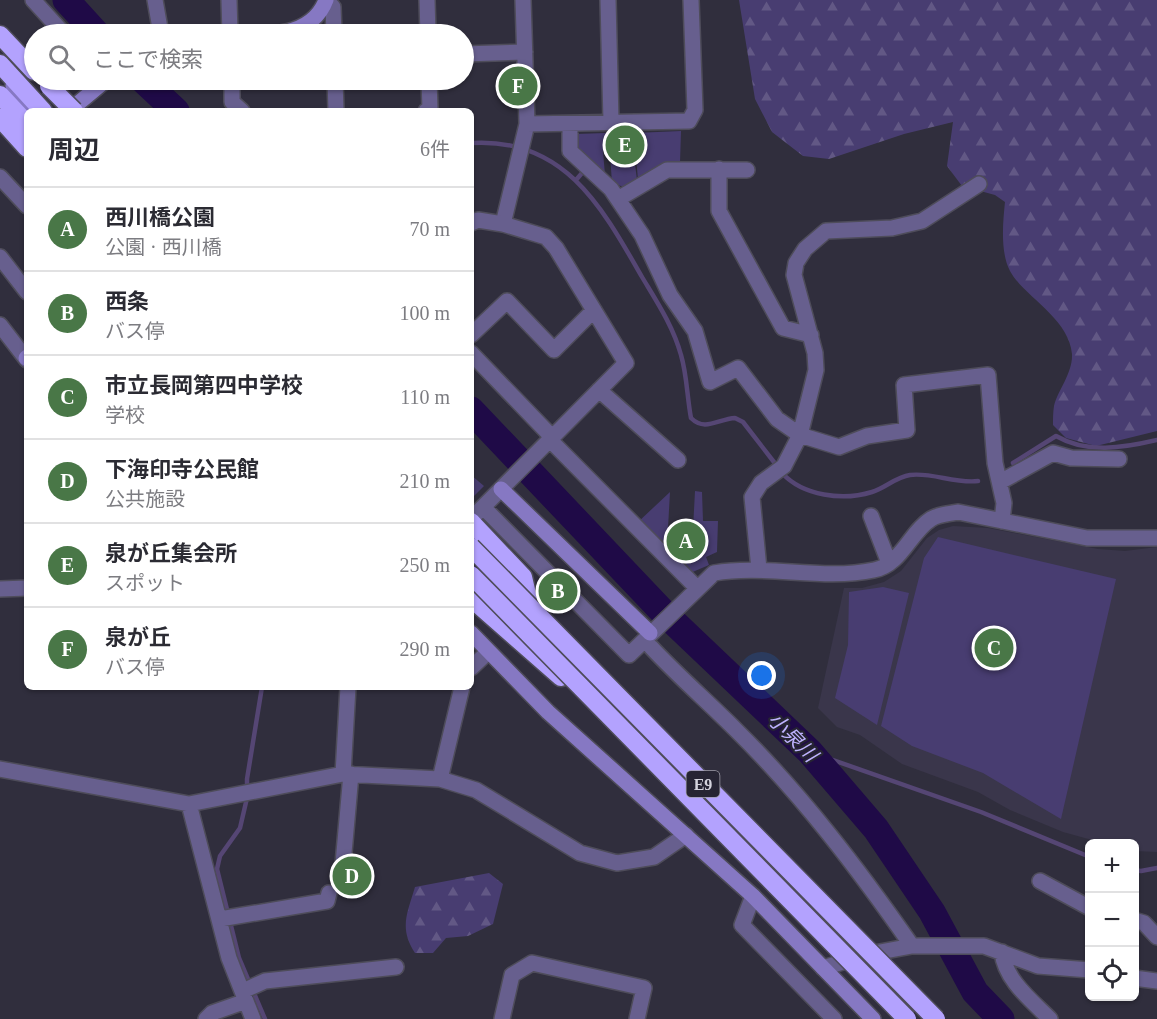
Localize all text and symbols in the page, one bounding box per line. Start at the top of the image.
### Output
search box [24,24,474,90]
icon: search [45,41,78,74]
text: ここで検索 [93,47,203,72]
pin: F [498,64,538,109]
pin: E [606,122,644,168]
text: 周辺 [48,136,100,165]
text: 6件 [420,138,450,160]
text: 西川橋公園 [105,205,215,230]
text: A [60,218,75,240]
text: 70 m [409,218,450,240]
text: 公園 · 西川橋 [105,236,222,258]
text: 西条 [105,289,149,314]
text: B [61,302,74,324]
text: 100 m [399,302,450,324]
text: バス停 [105,320,165,342]
text: 市立長岡第四中学校 [105,373,303,398]
text: C [60,386,75,408]
text: 110 m [400,386,450,408]
text: 学校 [105,404,145,426]
text: 下海印寺公民館 [105,457,259,482]
text: D [60,470,75,492]
text: 210 m [399,470,450,492]
text: 公共施設 [105,488,185,510]
pin: A [666,518,706,564]
text: 泉が丘集会所 [105,541,237,566]
text: E [61,554,74,576]
text: 250 m [399,554,450,576]
pin: B [538,568,578,614]
text: スポット [105,572,185,594]
text: 泉が丘 [105,625,171,650]
pin: C [974,626,1014,670]
text: F [61,638,74,660]
text: 290 m [399,638,450,660]
text: バス停 [105,656,165,678]
your location [747,661,776,690]
water label: 小泉川 [764,708,823,767]
road number: E9 [686,771,720,797]
map controls [1085,839,1139,1001]
button: + [1085,839,1139,893]
pin: D [332,854,372,898]
button: − [1085,893,1139,947]
button: locate [1085,947,1139,1001]

